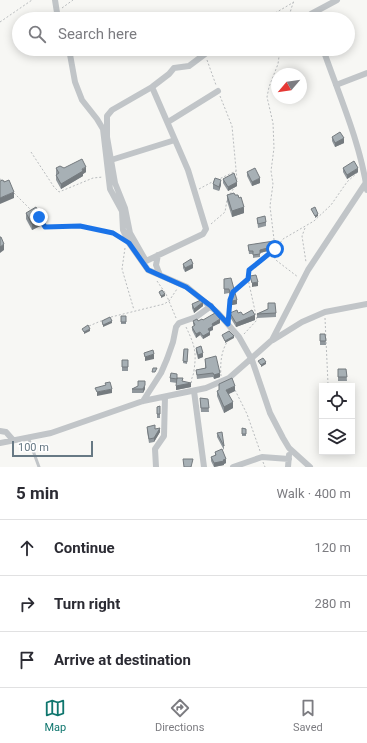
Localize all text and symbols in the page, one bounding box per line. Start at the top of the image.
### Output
search box [12,12,355,56]
icon: search [26,23,48,45]
text: Search here [58,25,137,43]
north arrow [271,68,307,104]
route end [30,208,48,226]
route start [266,240,284,258]
map controls [319,383,355,455]
button: locate [319,383,355,419]
button: layers [319,419,355,455]
scale bar [12,439,93,458]
text: 100 m [18,441,49,454]
text: 5 min [16,483,59,503]
text: Walk · 400 m [276,486,351,501]
icon: ahead [16,537,38,559]
text: Continue [54,539,115,557]
text: 120 m [314,540,351,555]
icon: right [16,593,38,615]
text: Turn right [54,595,120,613]
text: 280 m [314,596,351,611]
icon: arrive [16,649,38,671]
text: Arrive at destination [54,651,191,669]
tab: Map [44,697,66,734]
tab: Directions [155,697,204,734]
tab: Saved [293,697,323,734]

